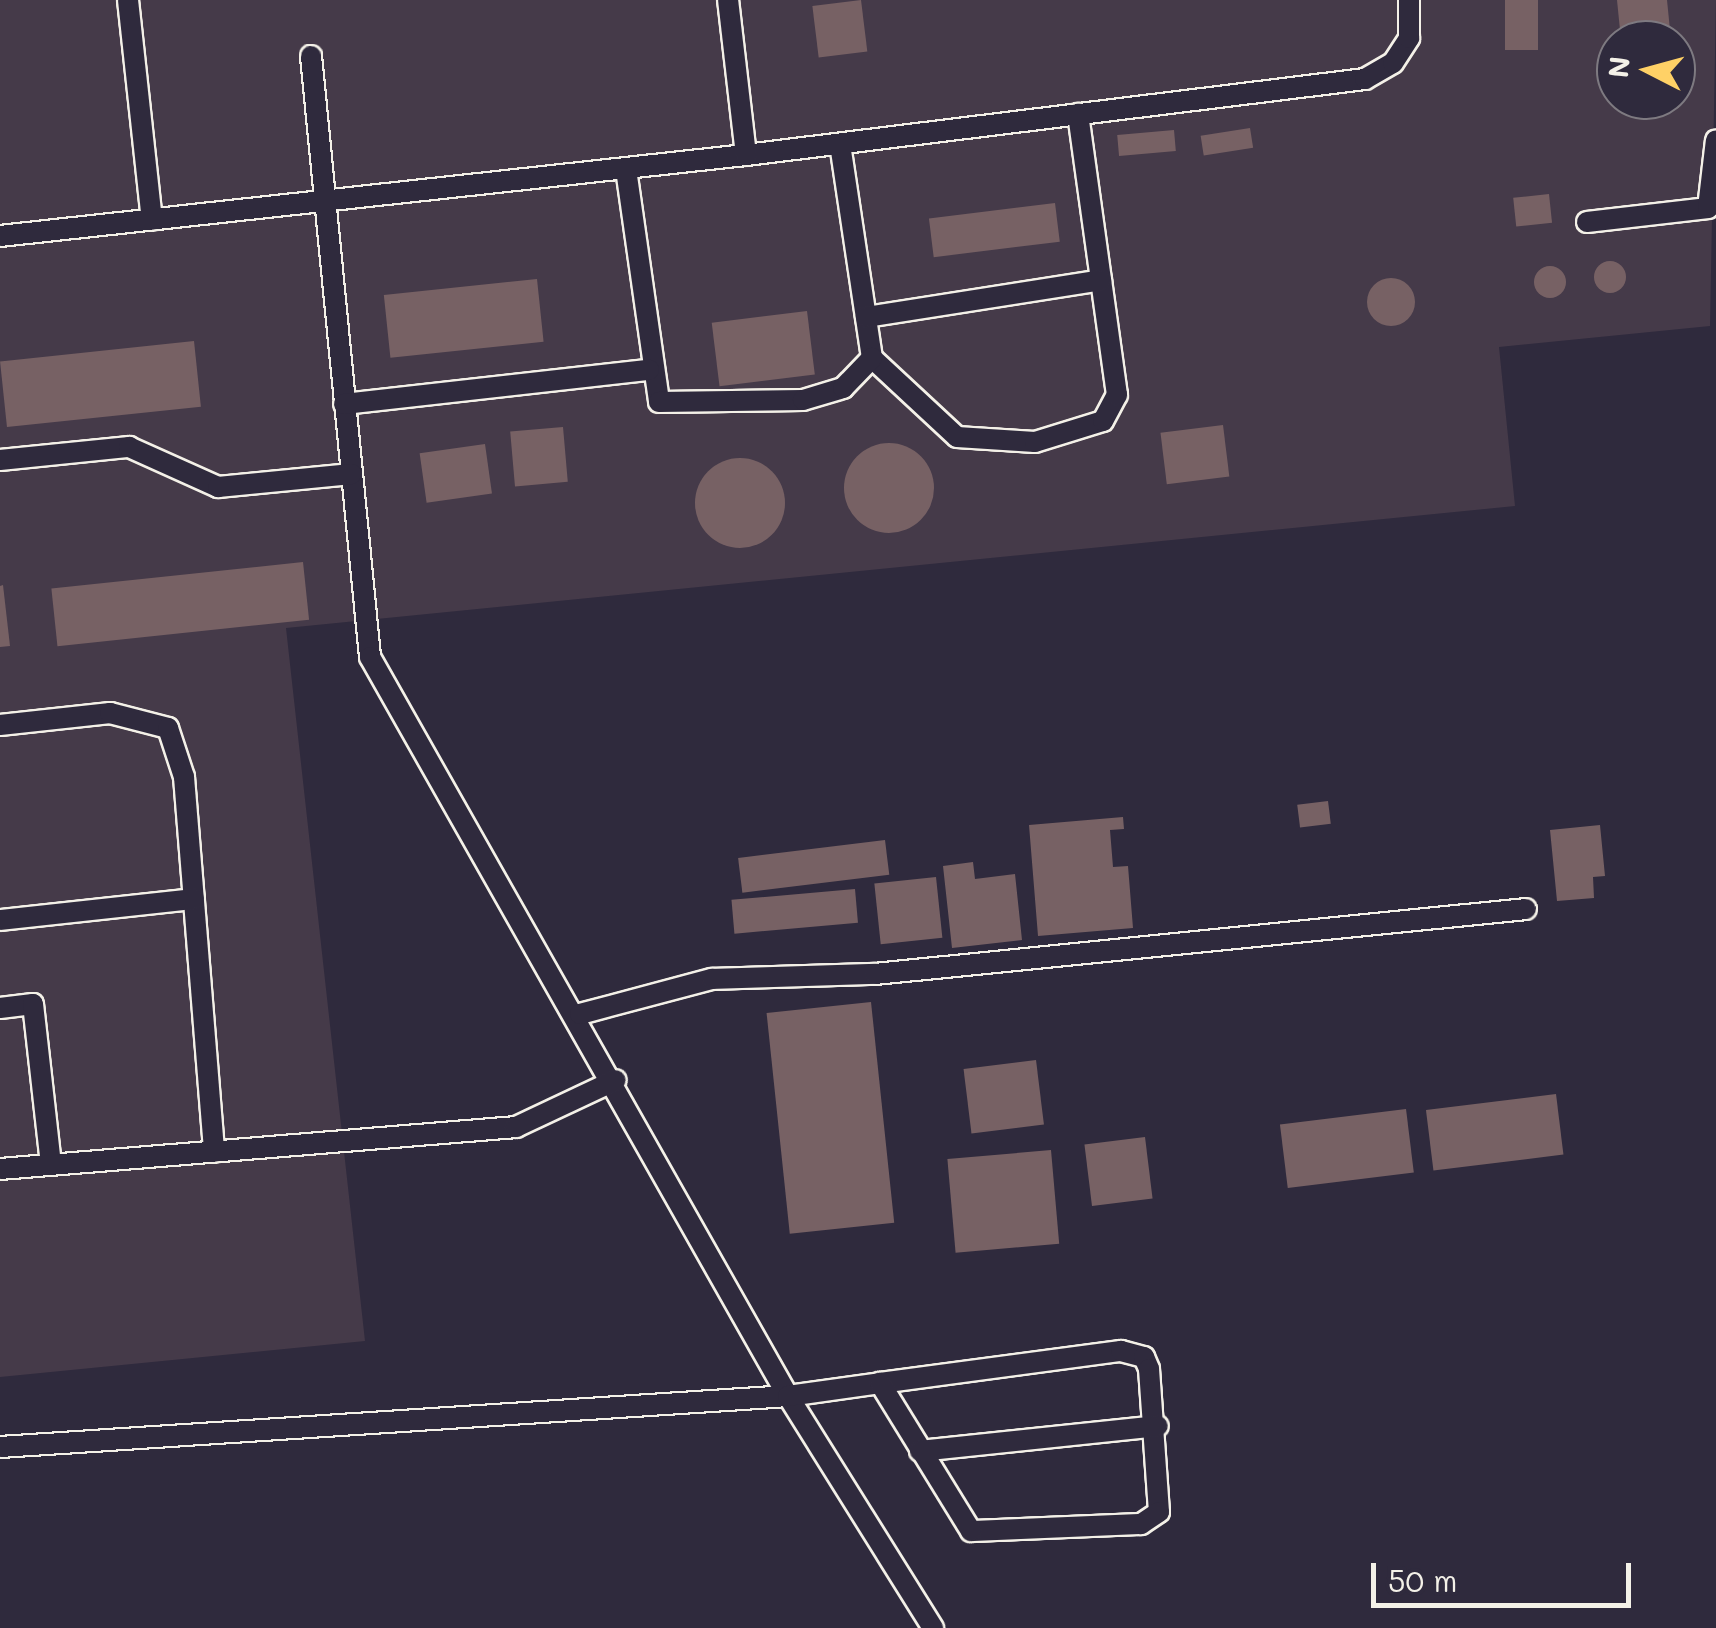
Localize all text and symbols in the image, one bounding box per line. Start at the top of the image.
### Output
north arrow [1596,20,1696,120]
text: N [1599,55,1637,80]
scale bar [1376,1543,1636,1605]
text: 50 m [1388,1560,1458,1600]

